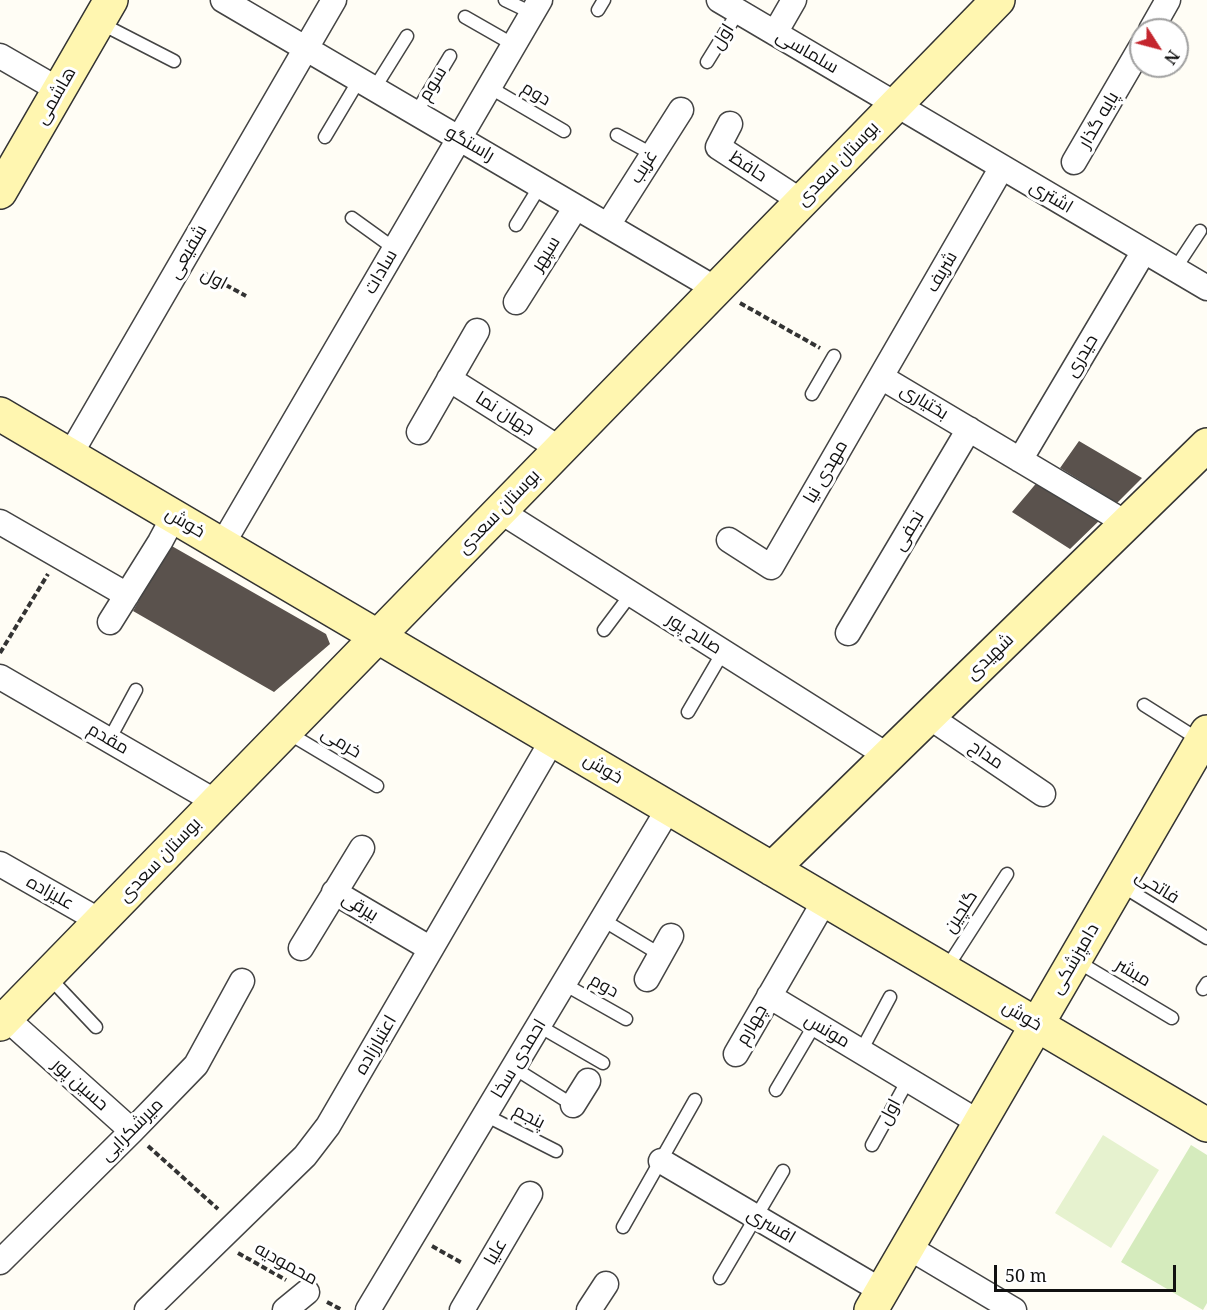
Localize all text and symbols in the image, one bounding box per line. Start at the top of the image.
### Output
north arrow [1129,18,1189,78]
street label: اول [707,20,739,54]
street label: سلماسی [772,25,842,79]
text: N [1159,46,1185,69]
street label: هاشمی [31,63,81,129]
street label: سوم [414,63,452,105]
street label: دوم [518,77,554,111]
street label: پایه گذار [1074,88,1124,152]
street label: بوستان سعدی [792,117,884,211]
street label: راستگو [442,121,498,167]
street label: غریب [625,146,663,188]
street label: حافظ [725,147,771,187]
street label: اشتری [1025,176,1077,218]
street label: شفیعی [164,221,212,283]
street label: سپهر [527,232,565,276]
street label: سادات [360,246,402,298]
street label: شریف [922,248,962,296]
street label: اول [197,263,231,295]
street label: حیدری [1061,331,1103,381]
street label: بختیاری [896,379,952,425]
street label: جهان نما [471,387,539,441]
street label: مهدی نیا [799,437,853,507]
street label: بوستان سعدی [453,465,545,559]
street label: خوش [161,503,209,543]
street label: نجفی [889,507,929,555]
street label: صالح پور [662,609,726,659]
street label: شهیدی [962,629,1018,685]
street label: مقدم [84,719,132,759]
street label: خرمی [317,723,365,763]
street label: مداح [965,736,1007,774]
street label: خوش [579,749,627,789]
street label: بوستان سعدی [114,813,206,907]
street label: فاتحی [1131,865,1183,909]
street label: علیزاده [22,871,78,915]
street label: گلچین [939,887,983,937]
street label: بیرقی [338,888,382,926]
street label: دامپزشکی [1046,920,1104,998]
street label: مبشر [1111,954,1155,992]
street label: دوم [586,969,622,1003]
street label: خوش [998,996,1046,1036]
street label: چهارم [732,1001,772,1049]
street label: مونس [800,1009,854,1053]
street label: اعتبارزاده [350,1011,402,1079]
street label: احمدی سخا [487,1016,551,1102]
street label: حسین پور [48,1054,112,1116]
street label: میرشکرایی [96,1094,168,1166]
street label: اول [874,1095,906,1129]
street label: پنجم [509,1100,549,1134]
street label: افسری [743,1204,799,1248]
street label: علیا [480,1235,512,1269]
street label: محمودیه [251,1238,321,1290]
scale bar [997,1253,1178,1291]
text: 50 m [1005,1263,1047,1287]

